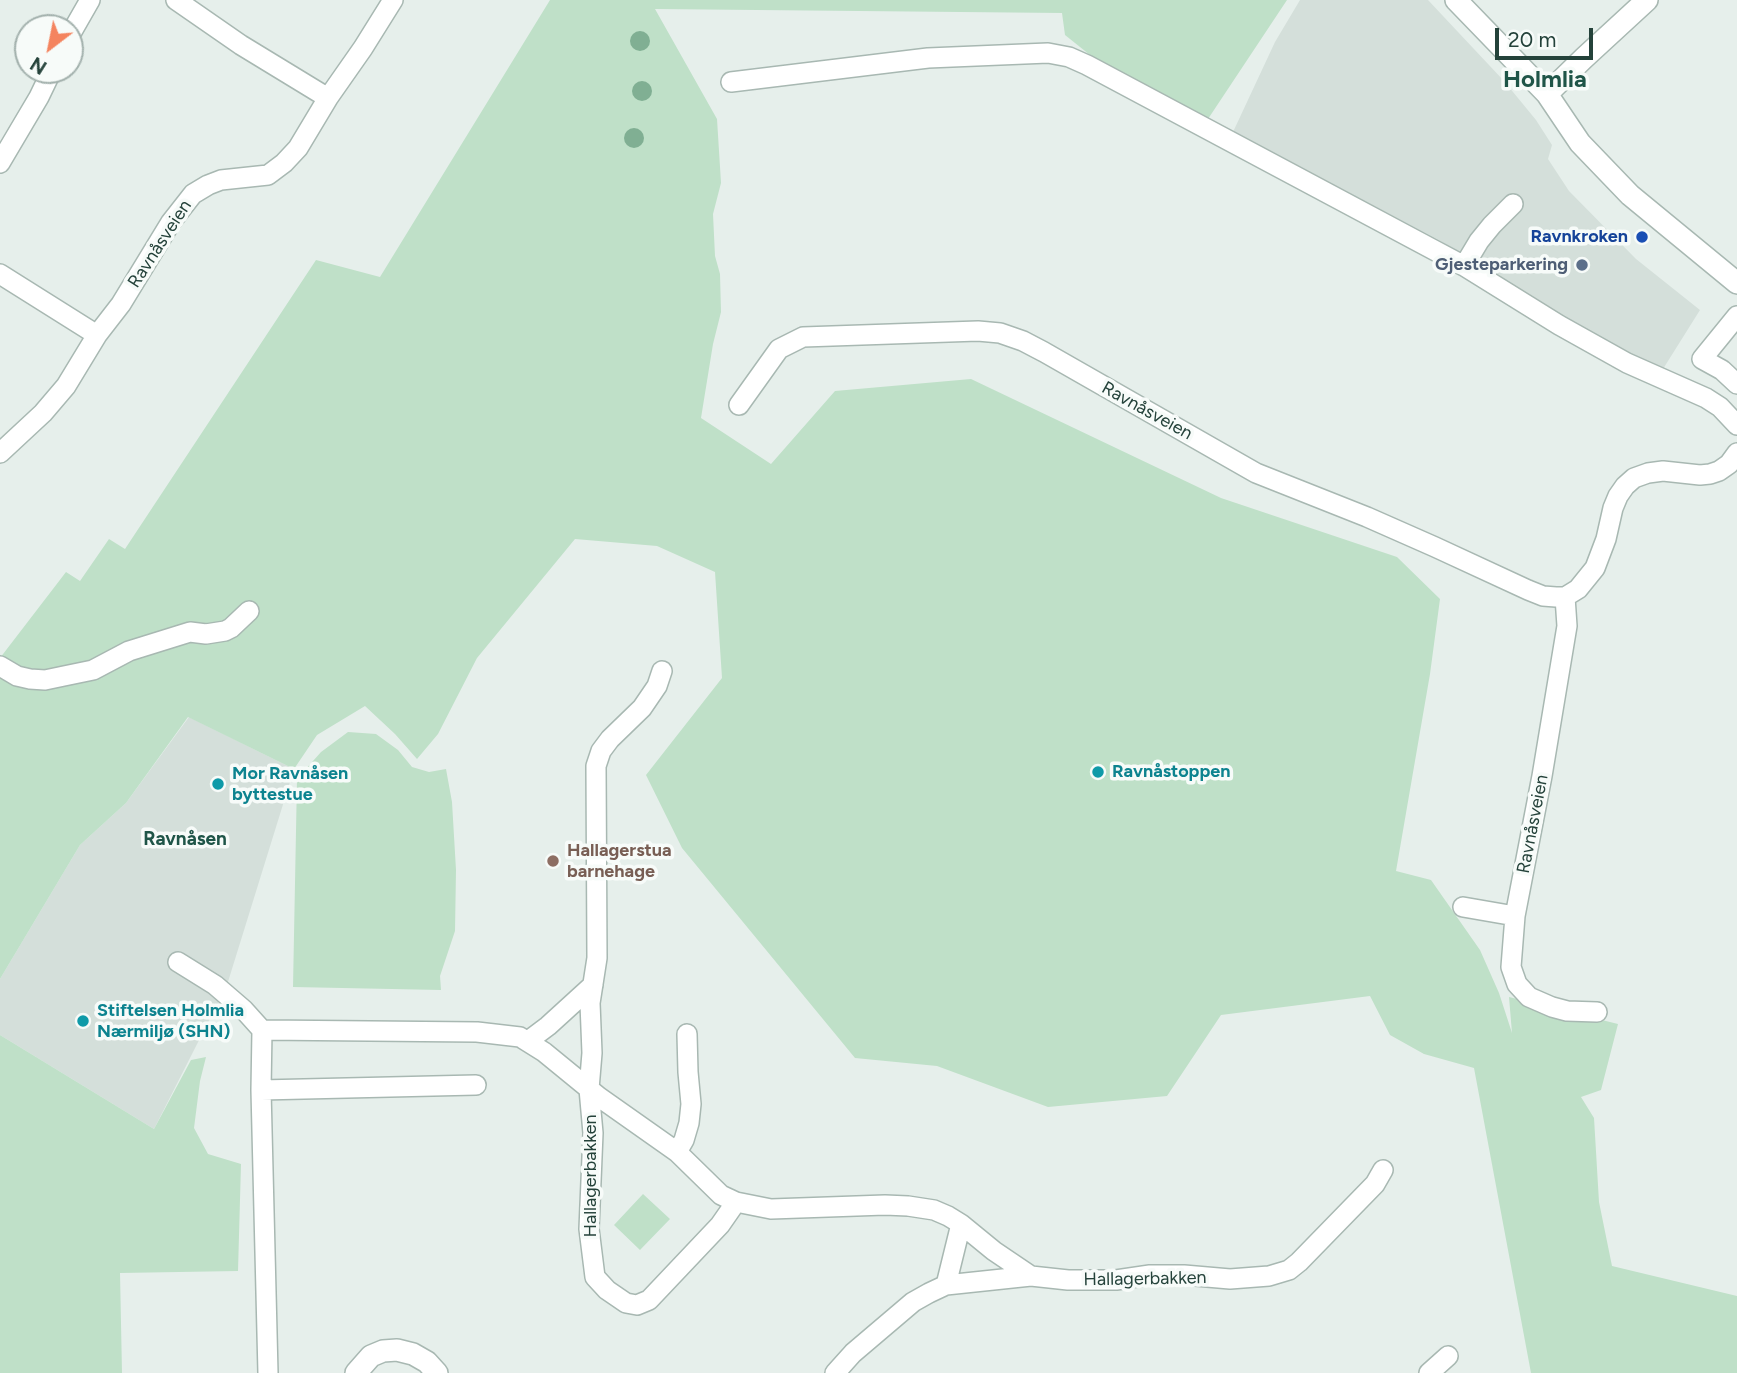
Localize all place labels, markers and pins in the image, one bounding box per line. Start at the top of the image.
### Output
place label: Ravnkroken [1530,226,1628,248]
marker: Ravnkroken [1634,229,1650,245]
place label: Gjesteparkering [1435,254,1568,276]
marker: Gjesteparkering [1574,257,1590,273]
place label: Ravnåstoppen [1112,761,1230,783]
place label: Mor Ravnåsen byttestue [232,763,348,806]
marker: Ravnåstoppen [1090,764,1106,780]
marker: Mor Ravnåsen byttestue [210,776,226,792]
place label: Hallagerstua barnehage [567,840,672,882]
marker: Hallagerstua barnehage [545,853,561,869]
place label: Stiftelsen Holmlia Nærmiljø (SHN) [97,1000,244,1042]
marker: Stiftelsen Holmlia Nærmiljø (SHN) [75,1013,91,1029]

